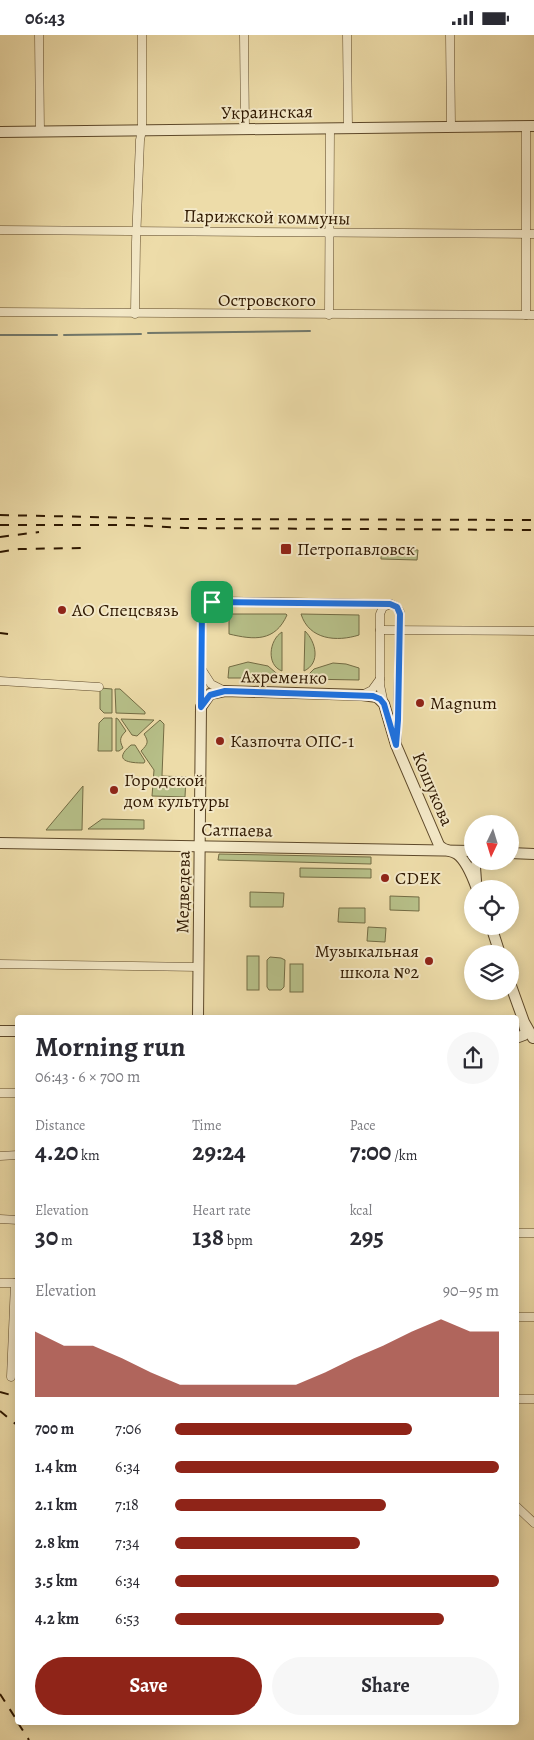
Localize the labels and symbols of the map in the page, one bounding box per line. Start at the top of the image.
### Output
street label: Украинская [221,99,313,125]
street label: Парижской коммуны [183,204,351,230]
street label: Островского [218,288,316,312]
place label: Петропавловск [297,537,415,561]
marker: Петропавловск [279,542,293,556]
pin [191,581,233,623]
place label: АО Спецсвязь [71,598,178,622]
marker: АО Спецсвязь [56,604,68,616]
street label: Ахременко [240,664,327,690]
place label: Magnum [430,691,497,715]
marker: Magnum [414,697,426,709]
place label: Казпочта ОПС-1 [230,729,354,753]
marker: Казпочта ОПС-1 [214,735,226,747]
street label: Кошукова [407,748,460,830]
place label: Городской дом культуры [123,768,230,813]
marker: Городской дом культуры [108,784,120,796]
north arrow [464,815,519,870]
street label: Сатпаева [201,817,273,843]
street label: Медведева [170,850,196,934]
place label: CDEK [395,866,442,890]
marker: CDEK [379,872,391,884]
place label: Музыкальная школа №2 [315,939,419,984]
marker: Музыкальная школа №2 [423,955,435,967]

